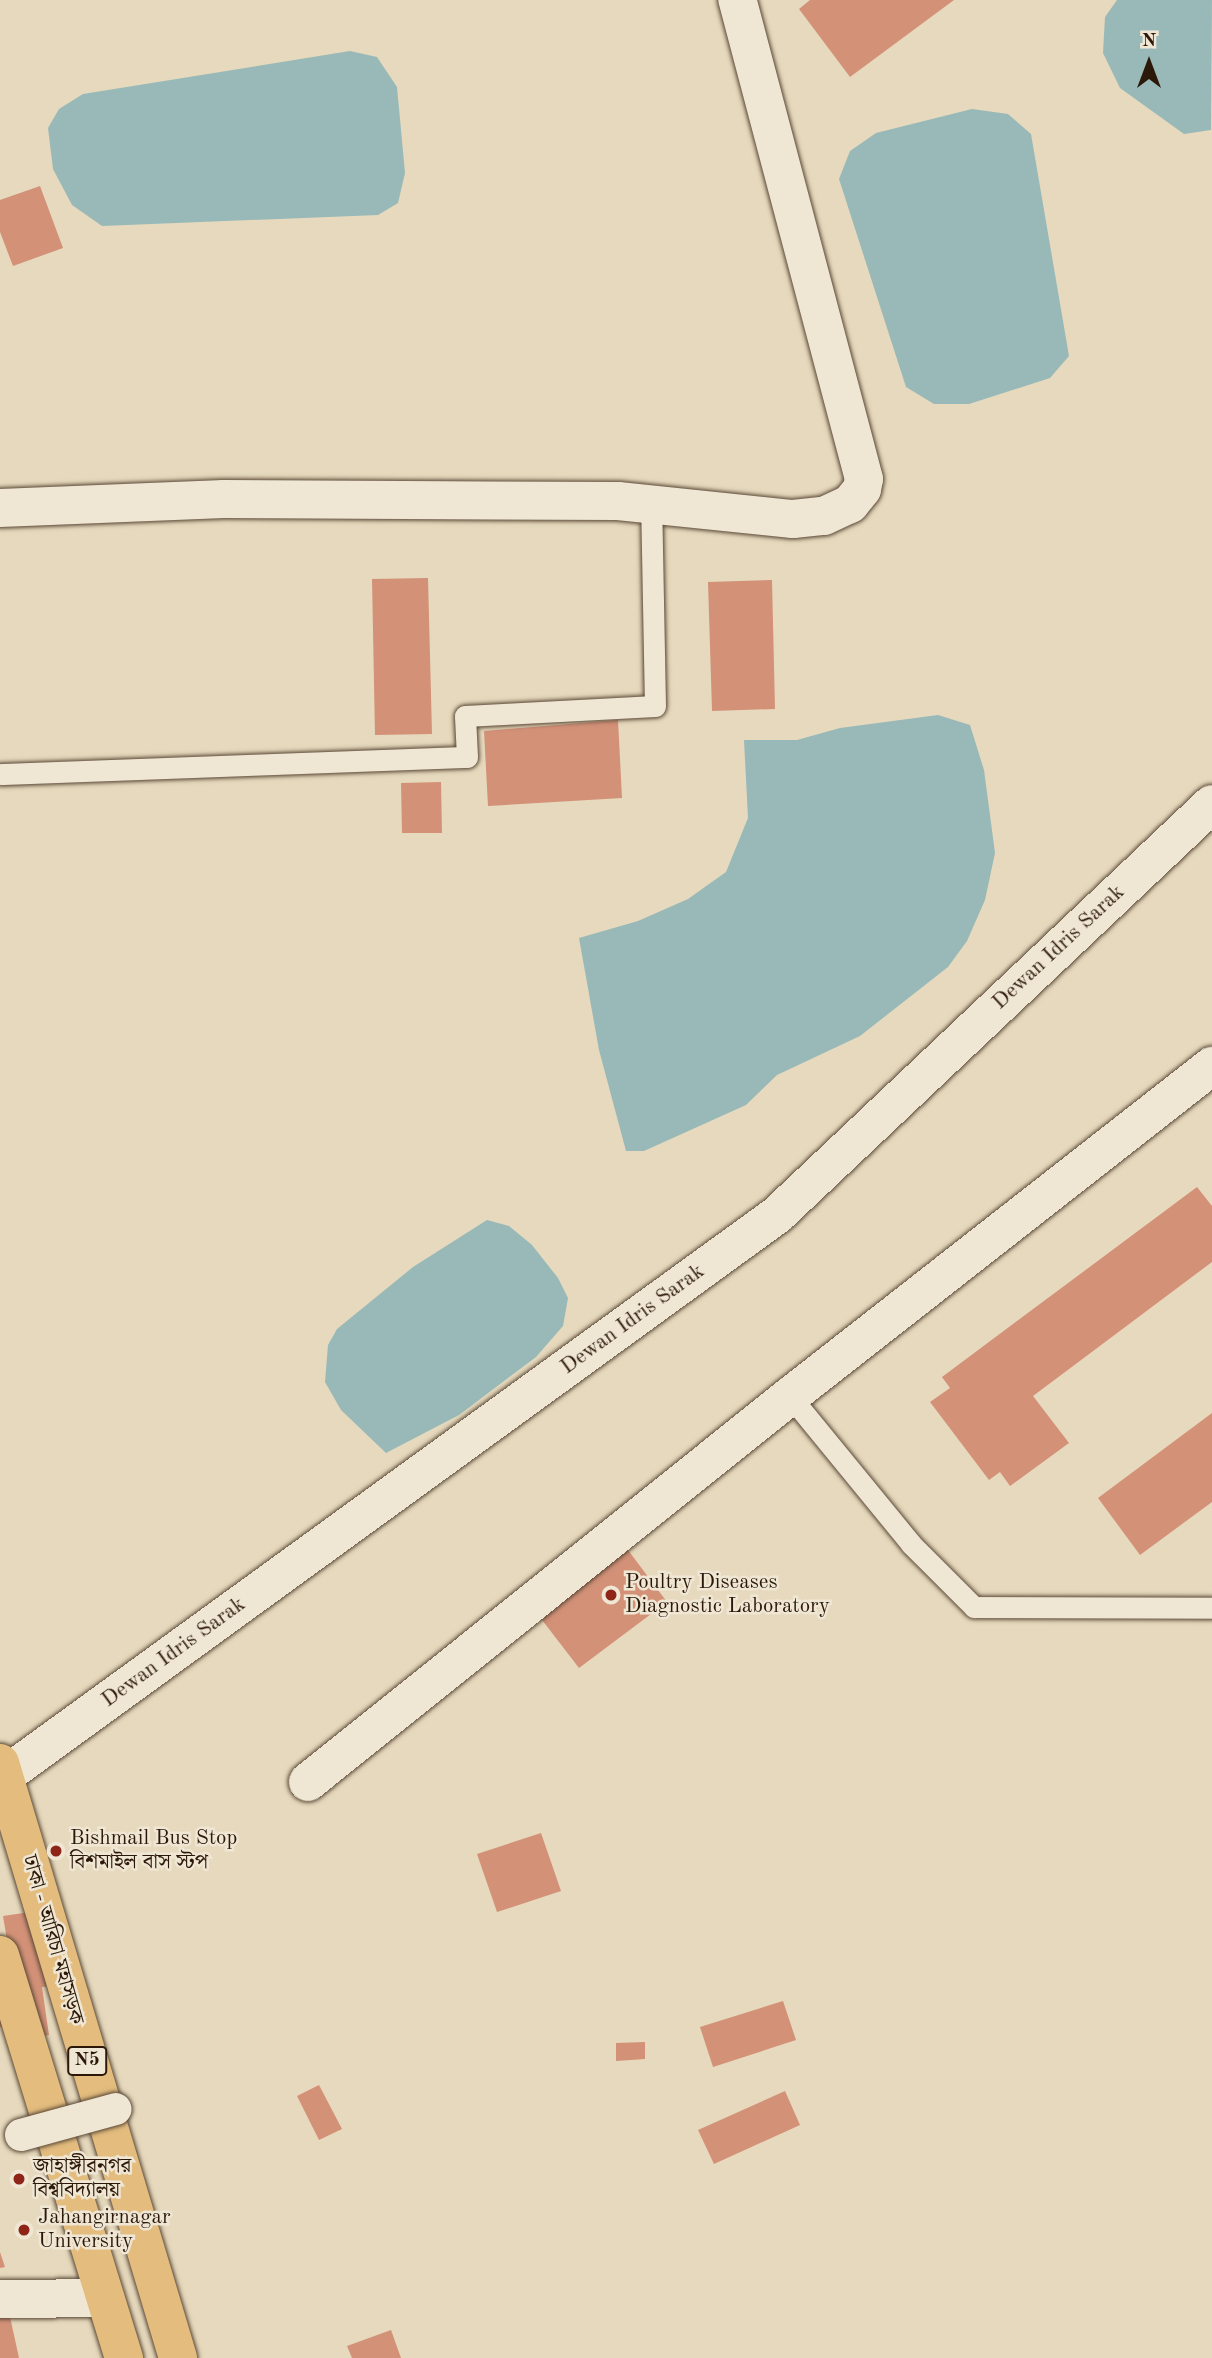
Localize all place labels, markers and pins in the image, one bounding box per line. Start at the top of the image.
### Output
place label: Poultry Diseases Diagnostic Laboratory [625,1570,830,1620]
marker: Poultry Diseases Diagnostic Laboratory [603,1587,619,1603]
place label: Bishmail Bus Stop বিশমাইল বাস স্টপ [70,1826,237,1876]
marker: Bishmail Bus Stop বিশমাইল বাস স্টপ [48,1843,64,1859]
place label: জাহাঙ্গীরনগর বিশ্ববিদ্যালয় [33,2154,131,2204]
marker: জাহাঙ্গীরনগর বিশ্ববিদ্যালয় [11,2171,27,2187]
place label: Jahangirnagar University [38,2205,171,2255]
marker: Jahangirnagar University [16,2222,32,2238]

